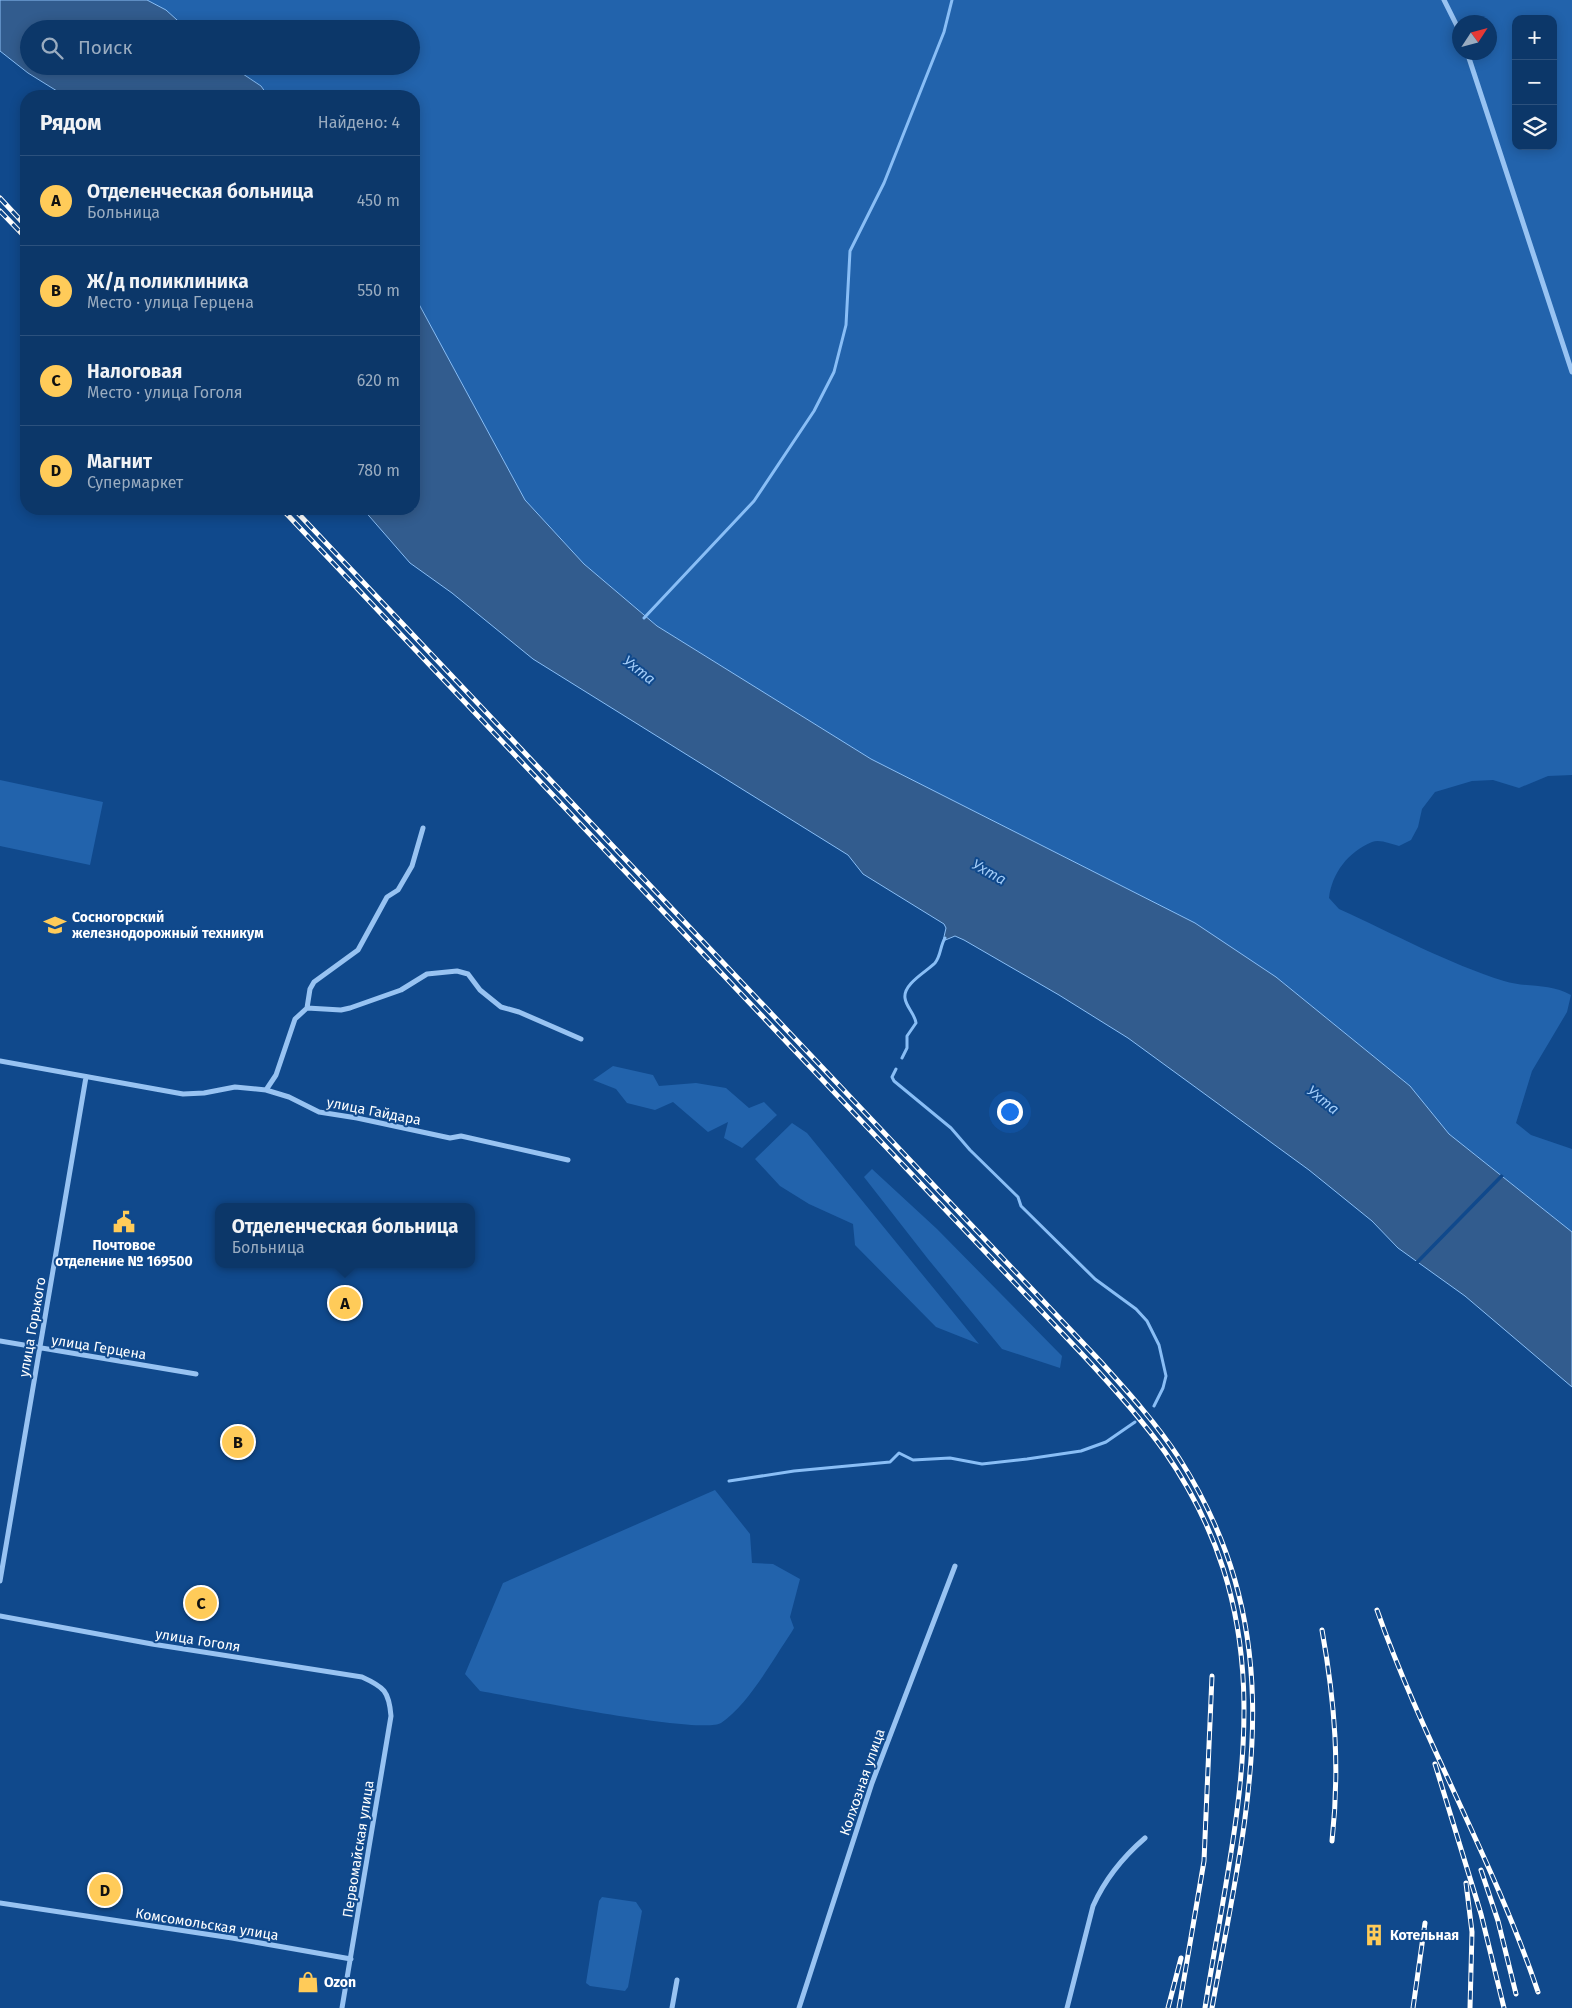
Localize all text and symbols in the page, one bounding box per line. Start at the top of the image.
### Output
north arrow [1452,15,1497,60]
map controls [1512,15,1557,150]
button: + [1512,15,1557,60]
search box [20,20,420,75]
icon: search [38,34,66,62]
text: Поиск [78,36,132,59]
button: − [1512,60,1557,105]
button: layers [1512,105,1557,150]
text: Рядом [40,110,101,136]
text: Найдено: 4 [318,113,400,132]
text: Отделенческая больница [87,180,314,203]
text: A [51,191,61,210]
text: 450 m [357,191,400,210]
text: Больница [87,203,160,222]
text: Ж/д поликлиника [87,270,249,293]
text: B [51,281,61,300]
text: 550 m [357,281,400,300]
text: Место · улица Герцена [87,293,254,312]
text: Налоговая [87,360,182,383]
text: C [51,371,61,390]
text: 620 m [357,371,400,390]
text: Место · улица Гоголя [87,383,243,402]
text: Магнит [87,450,152,473]
text: D [51,461,61,480]
text: 780 m [358,461,400,480]
text: Супермаркет [87,473,183,492]
water label: Ухта [619,652,659,688]
water label: Ухта [969,855,1009,889]
place label: Сосногорский железнодорожный техникум [72,909,264,942]
school or university icon: Сосногорский железнодорожный техникум [42,912,68,938]
water label: Ухта [1303,1082,1343,1118]
street label: улица Гайдара [325,1094,422,1129]
your location [997,1099,1023,1125]
popup [215,1203,475,1268]
public building icon: Почтовое отделение № 169500 [111,1209,137,1235]
text: Отделенческая больница [232,1215,458,1238]
place label: Почтовое отделение № 169500 [55,1237,193,1270]
text: Больница [232,1238,305,1257]
street label: улица Горького [15,1276,50,1378]
pin: A [329,1284,361,1322]
street label: улица Герцена [50,1332,148,1363]
pin: B [222,1423,254,1461]
pin: C [185,1584,217,1622]
street label: улица Гоголя [154,1625,242,1656]
street label: Колхозная улица [836,1726,889,1838]
street label: Первомайская улица [339,1779,378,1919]
pin: D [89,1871,121,1909]
street label: Комсомольская улица [134,1905,280,1944]
building icon: Котельная [1361,1922,1387,1948]
place label: Котельная [1390,1927,1459,1944]
shop icon: Ozon [295,1969,321,1995]
place label: Ozon [324,1974,356,1991]

